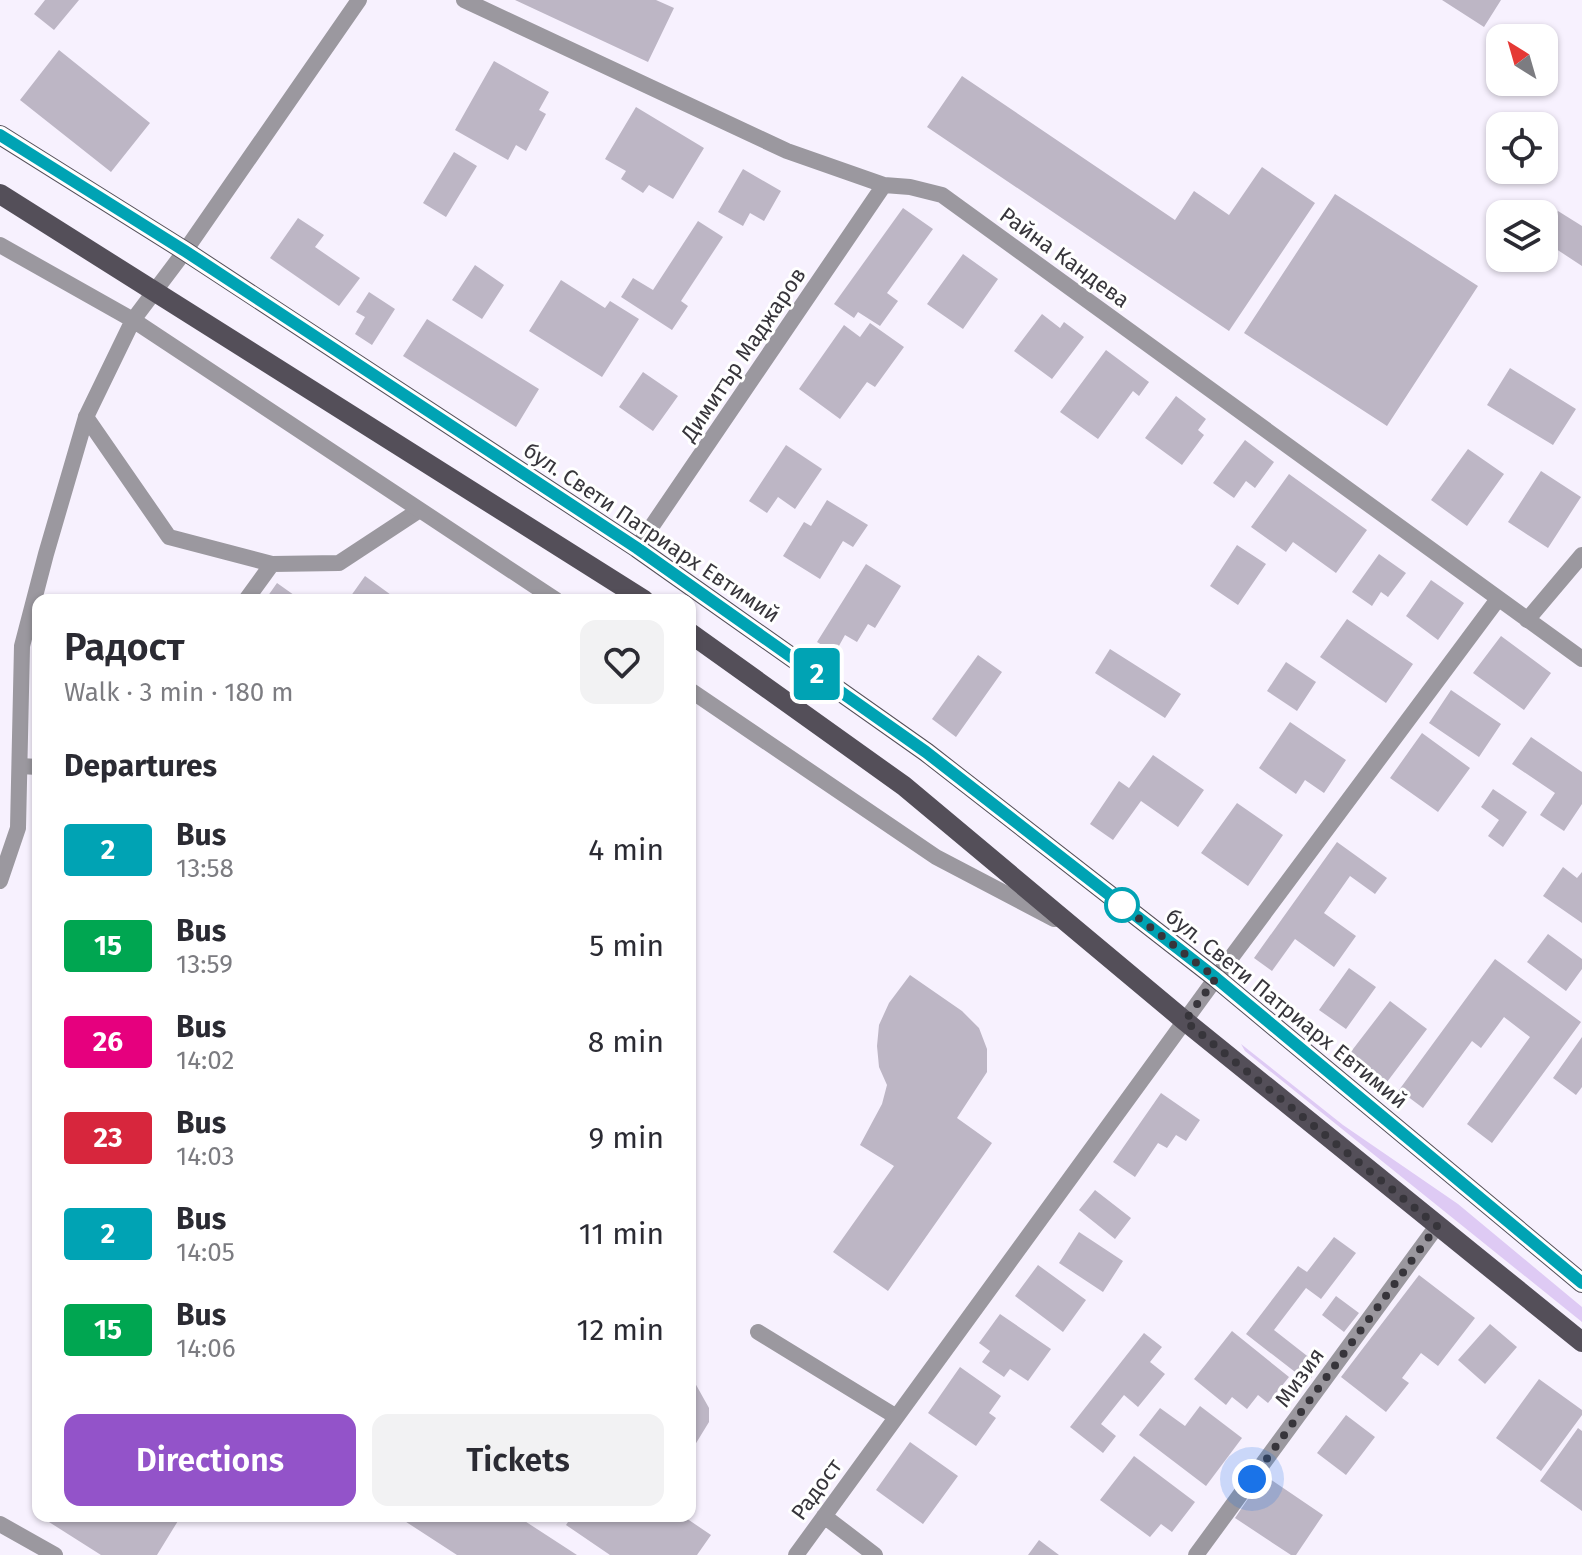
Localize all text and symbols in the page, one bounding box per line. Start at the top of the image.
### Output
north arrow [1486,24,1558,96]
map controls [1486,24,1558,272]
button: locate [1486,112,1558,184]
button: layers [1486,200,1558,272]
street label: Райна Кандева [995,201,1135,314]
street label: Димитър Маджаров [675,262,812,447]
street label: бул. Свети Патриарх Евтимий [518,436,785,628]
button: heart [580,620,664,704]
text: Радост [64,624,185,670]
line badge: 2 [791,648,843,700]
text: 2 [810,657,824,690]
text: Walk · 3 min · 180 m [64,677,294,708]
text: Departures [64,748,217,784]
text: Bus [176,817,226,853]
text: 4 min [588,832,664,868]
text: 2 [101,833,115,866]
text: 13:58 [176,853,234,884]
unlabelled marker [1105,888,1139,922]
street label: бул. Свети Патриарх Евтимий [1160,902,1413,1114]
text: Bus [176,913,226,949]
text: 5 min [589,928,664,964]
text: 15 [94,929,122,962]
text: 13:59 [176,949,233,980]
text: Bus [176,1009,226,1045]
text: 8 min [588,1024,664,1060]
text: 26 [93,1025,123,1058]
text: 14:02 [176,1045,234,1076]
text: Bus [176,1105,226,1141]
text: 9 min [589,1120,664,1156]
text: 23 [94,1121,122,1154]
text: 14:03 [176,1141,235,1172]
text: Bus [176,1201,226,1237]
text: 11 min [579,1216,664,1252]
text: 2 [101,1217,115,1250]
text: 14:05 [176,1237,235,1268]
text: Bus [176,1297,226,1333]
text: 12 min [576,1312,664,1348]
text: 15 [94,1313,122,1346]
text: 14:06 [176,1333,236,1364]
street label: Мизия [1269,1342,1330,1412]
button: Directions [64,1414,356,1506]
button: Tickets [372,1414,664,1506]
street label: Радост [785,1453,848,1525]
your location [1232,1459,1272,1499]

